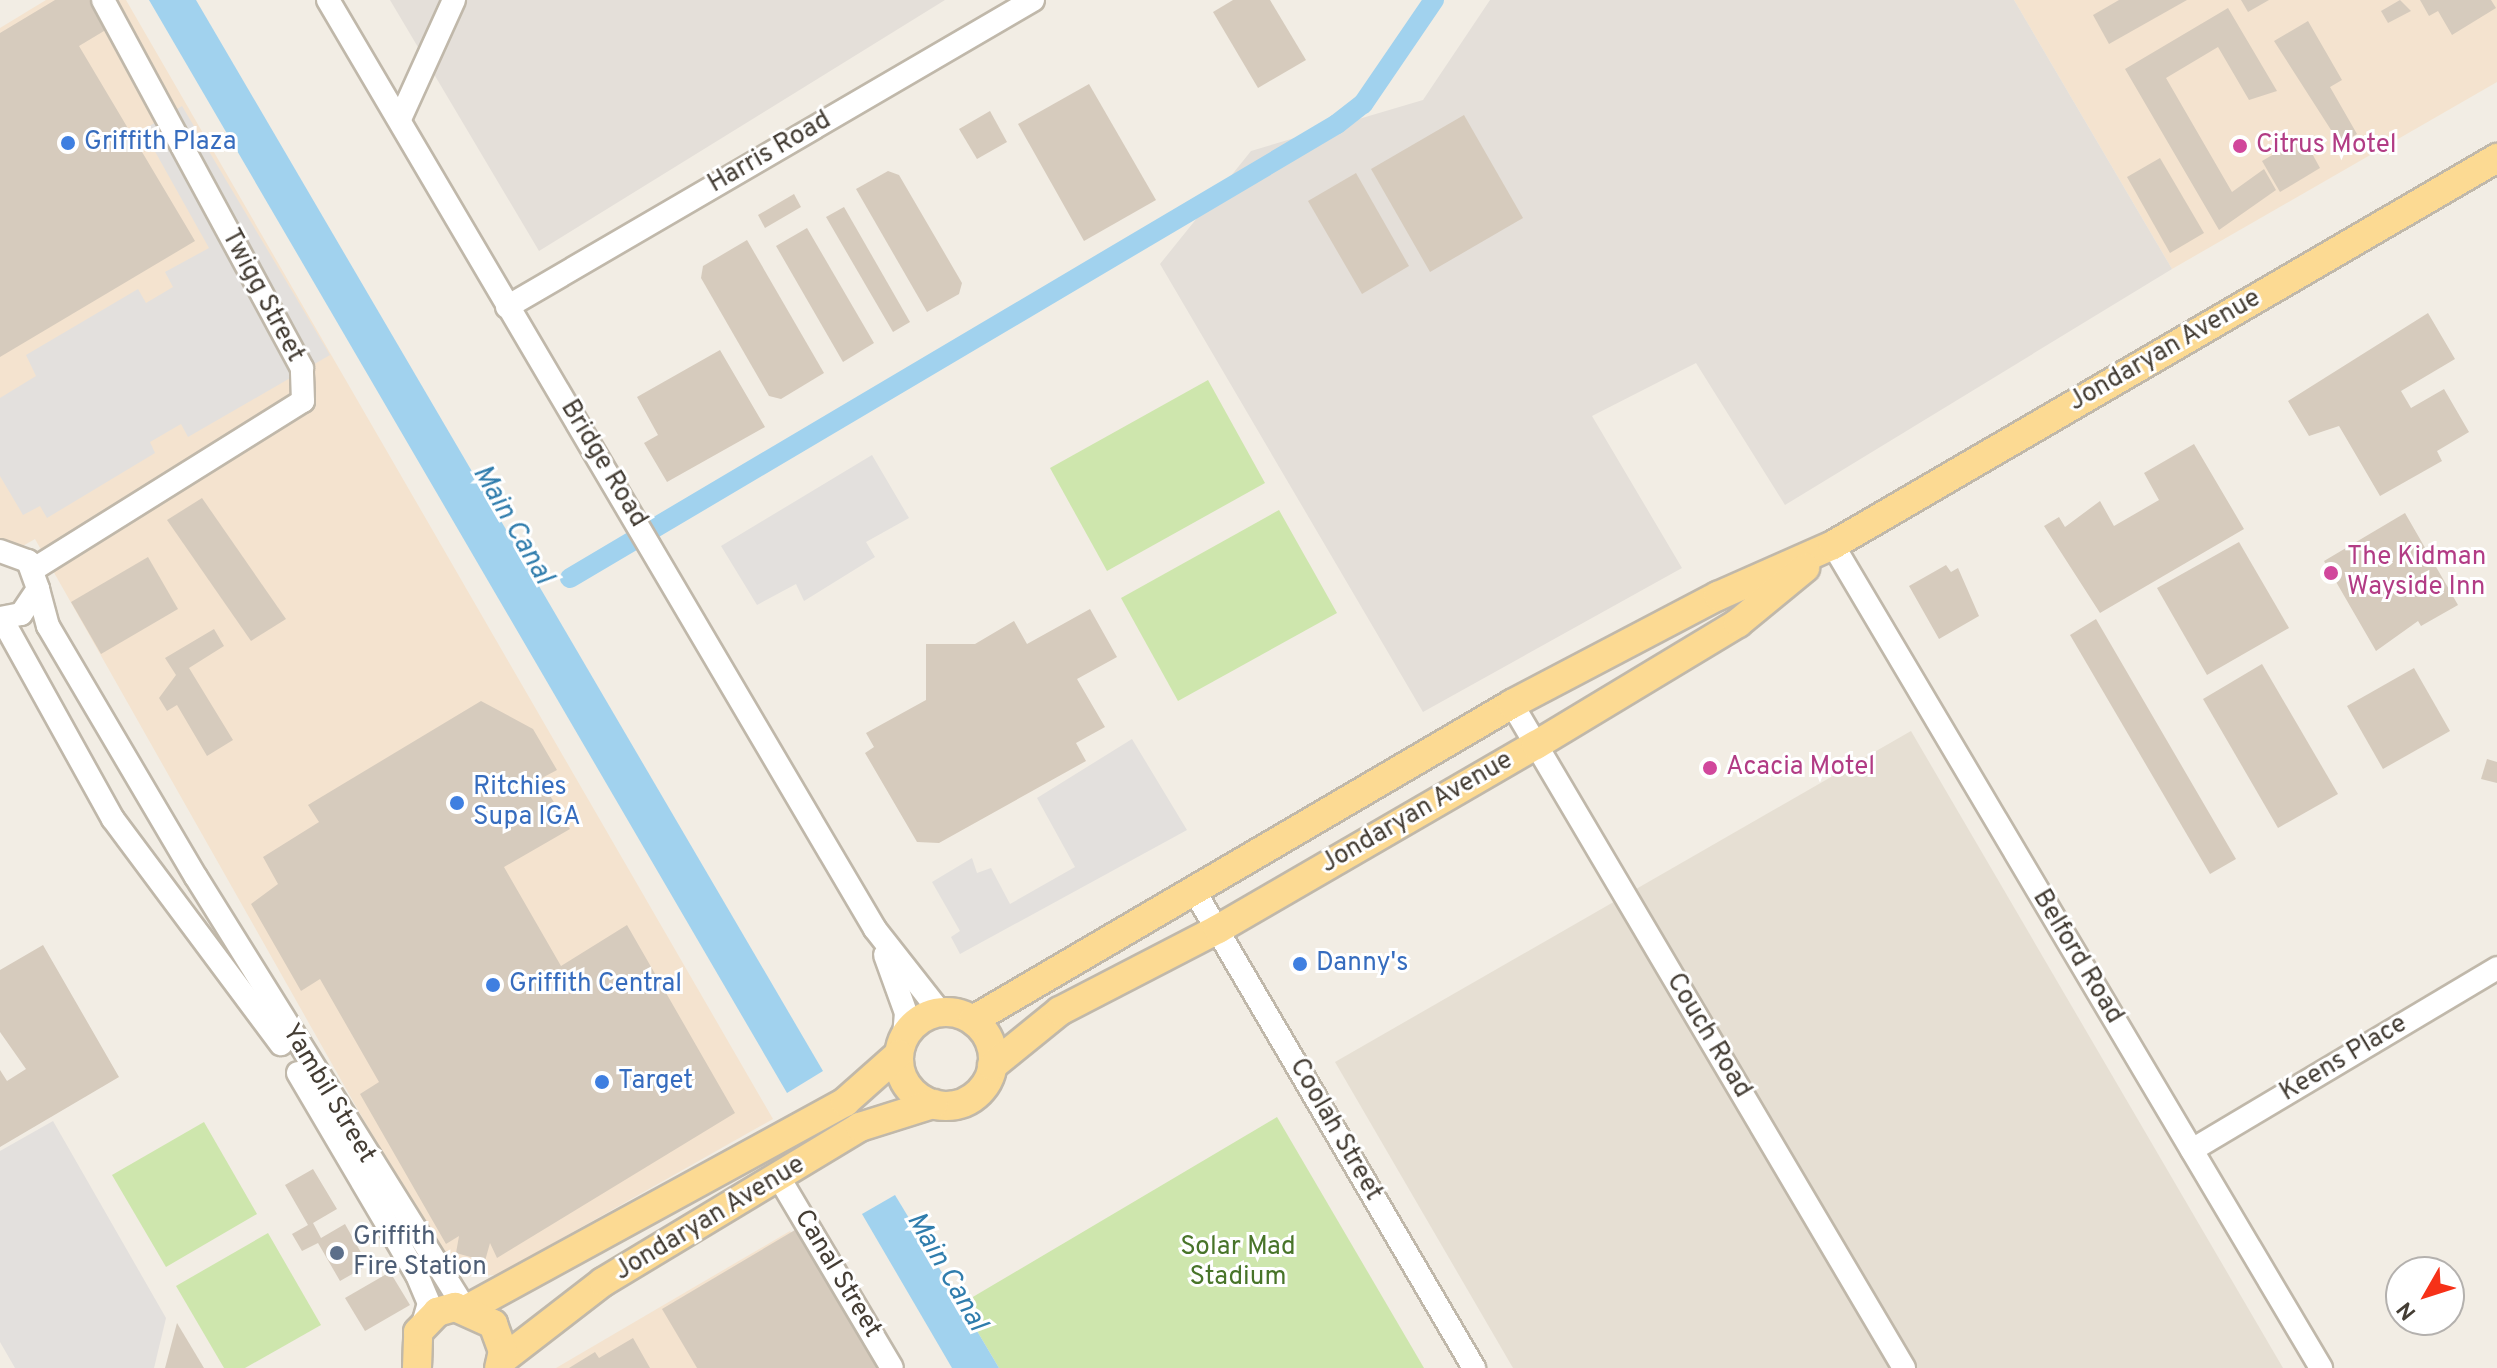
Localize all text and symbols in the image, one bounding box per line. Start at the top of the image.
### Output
street label: Harris Road [703,105,837,201]
place label: Griffith Plaza [84,127,236,159]
place label: Citrus Motel [2256,130,2397,162]
marker: Griffith Plaza [59,134,77,152]
marker: Citrus Motel [2231,137,2249,155]
street label: Twigg Street [214,224,310,368]
street label: Jondaryan Avenue [2063,283,2267,419]
street label: Bridge Road [553,395,653,533]
water label: Main Canal [464,459,560,591]
place label: The Kidman Wayside Inn [2347,542,2486,604]
marker: The Kidman Wayside Inn [2322,564,2340,582]
street label: Jondaryan Avenue [1315,745,1519,881]
place label: Acacia Motel [1726,752,1875,784]
marker: Acacia Motel [1701,759,1719,777]
place label: Ritchies Supa IGA [473,772,581,834]
marker: Ritchies Supa IGA [448,794,466,812]
street label: Belford Road [2025,884,2129,1030]
place label: Danny's [1316,948,1408,980]
marker: Danny's [1291,955,1309,973]
street label: Couch Road [1659,968,1757,1104]
place label: Griffith Central [509,969,682,1001]
marker: Griffith Central [484,976,502,994]
street label: Keens Place [2275,1009,2413,1109]
street label: Yambil Street [274,1019,382,1169]
street label: Coolah Street [1282,1053,1388,1207]
place label: Target [618,1066,693,1098]
marker: Target [593,1073,611,1091]
street label: Jondaryan Avenue [609,1150,811,1288]
street label: Canal Street [787,1204,887,1344]
water label: Main Canal [898,1206,994,1338]
place label: Griffith Fire Station [353,1222,487,1284]
park label: Solar Mad Stadium [1180,1232,1296,1294]
marker: Griffith Fire Station [328,1244,346,1262]
north arrow [2385,1256,2465,1336]
text: N [2392,1296,2423,1325]

